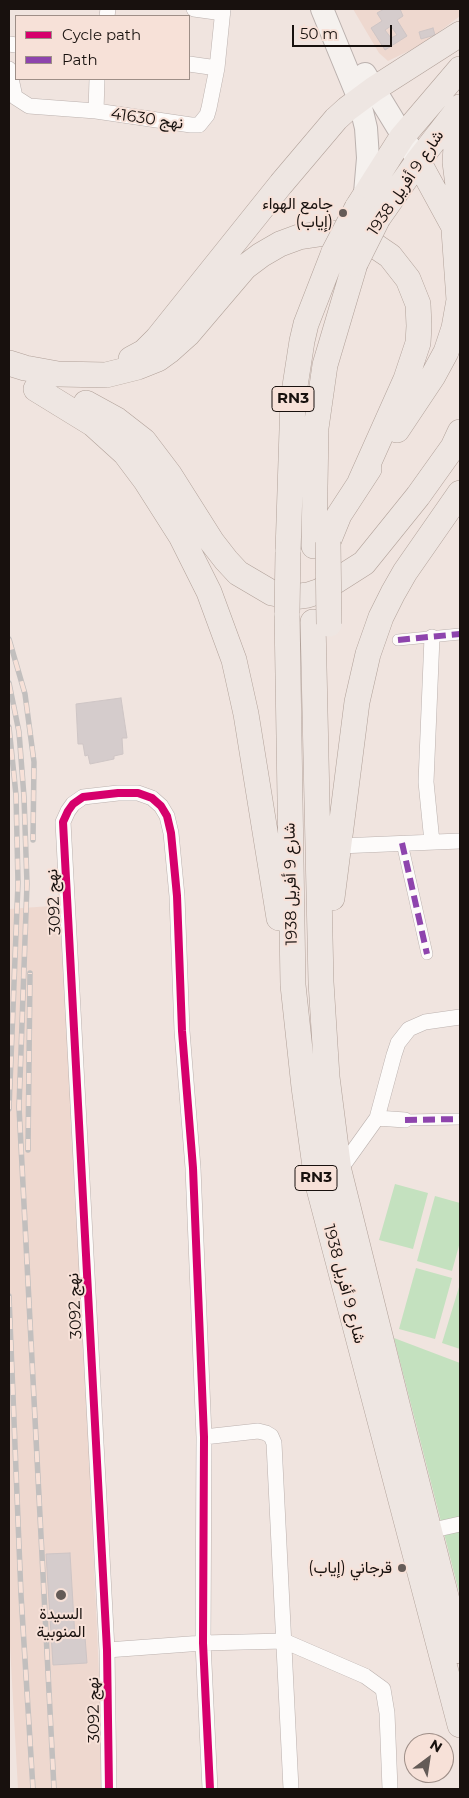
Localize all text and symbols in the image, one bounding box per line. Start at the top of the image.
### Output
legend [15,15,190,80]
scale bar [294,15,394,47]
text: 50 m [300,24,338,43]
text: Cycle path [62,25,141,44]
text: Path [62,50,98,69]
street label: نهج 41630 [109,104,185,134]
street label: شارع 9 أفريل 1938 [364,127,448,239]
place label: جامع الهواء (إياب) [262,194,333,232]
marker: جامع الهواء (إياب) [337,207,349,219]
road number: RN3 [272,386,314,412]
street label: شارع 9 أفريل 1938 [280,823,302,945]
street label: نهج 3092 [43,868,65,936]
road number: RN3 [295,1166,337,1190]
street label: شارع 9 أفريل 1938 [319,1222,369,1346]
street label: نهج 3092 [64,1272,86,1340]
place label: قرجاني (إياب) [308,1558,392,1578]
marker: قرجاني (إياب) [396,1562,408,1574]
marker: السيدة المنوبية [54,1588,68,1602]
place label: السيدة المنوبية [37,1604,85,1642]
street label: نهج 3092 [84,1677,104,1743]
north arrow [404,1733,454,1783]
text: N [427,1735,446,1757]

